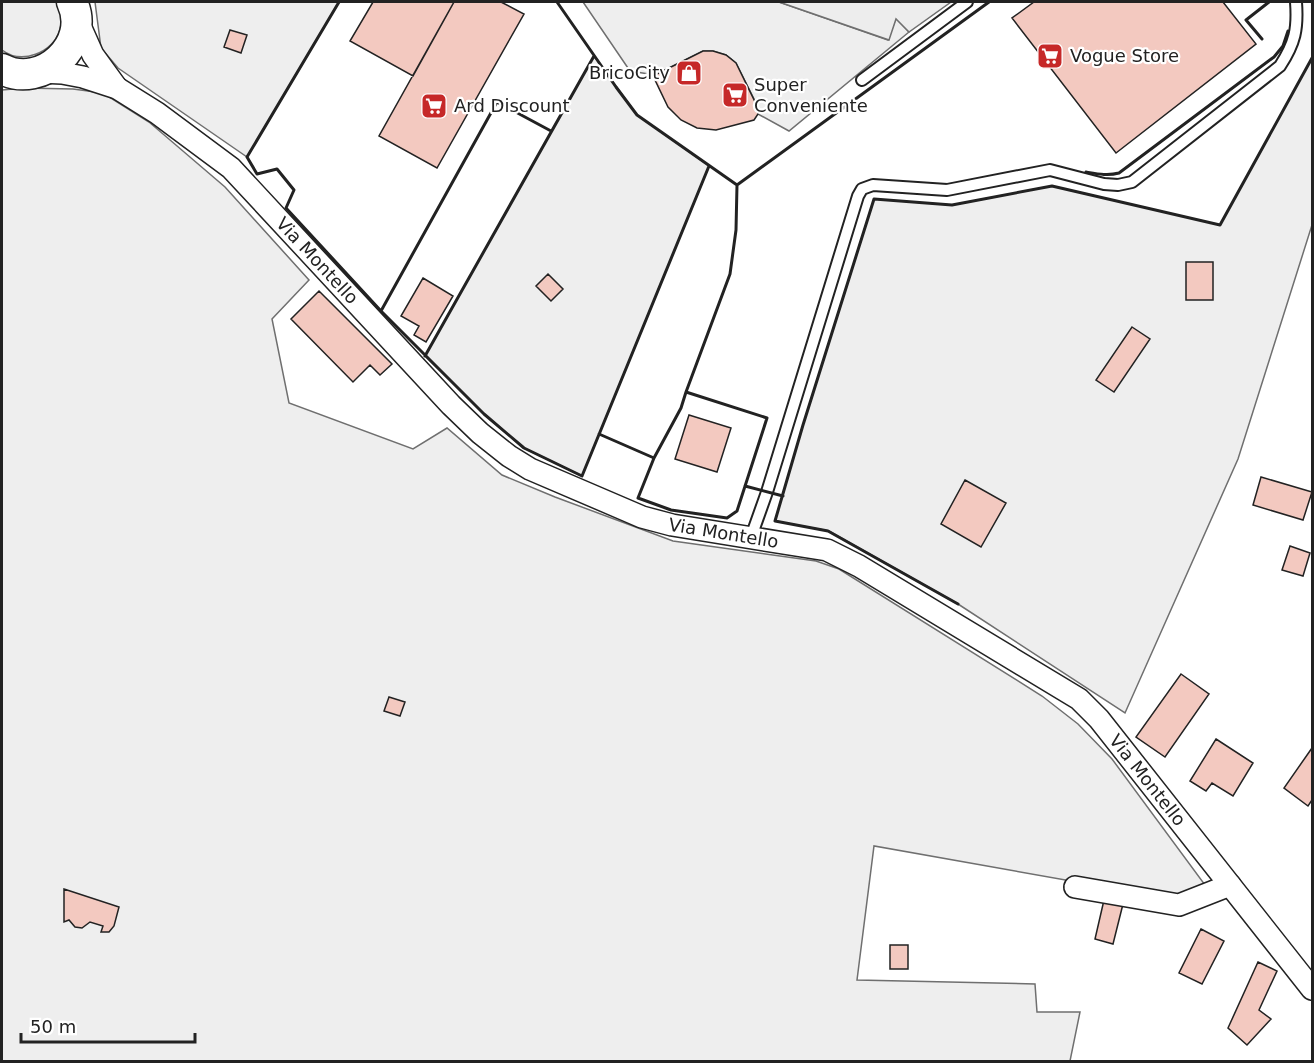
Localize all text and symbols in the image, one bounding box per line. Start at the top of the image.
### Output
supermarket icon: Vogue Store [1035,41,1065,71]
place label: Vogue Store [1070,45,1179,66]
shop icon: BricoCity [674,58,704,88]
place label: BricoCity [589,62,670,83]
place label: Super Conveniente [754,74,868,116]
supermarket icon: Super Conveniente [720,80,750,110]
supermarket icon: Ard Discount [419,91,449,121]
place label: Ard Discount [454,95,570,116]
street label: Via Montello [272,213,363,308]
street label: Via Montello [667,514,780,552]
street label: Via Montello [1105,730,1190,830]
scale bar [21,1006,195,1044]
text: 50 m [30,1016,76,1037]

